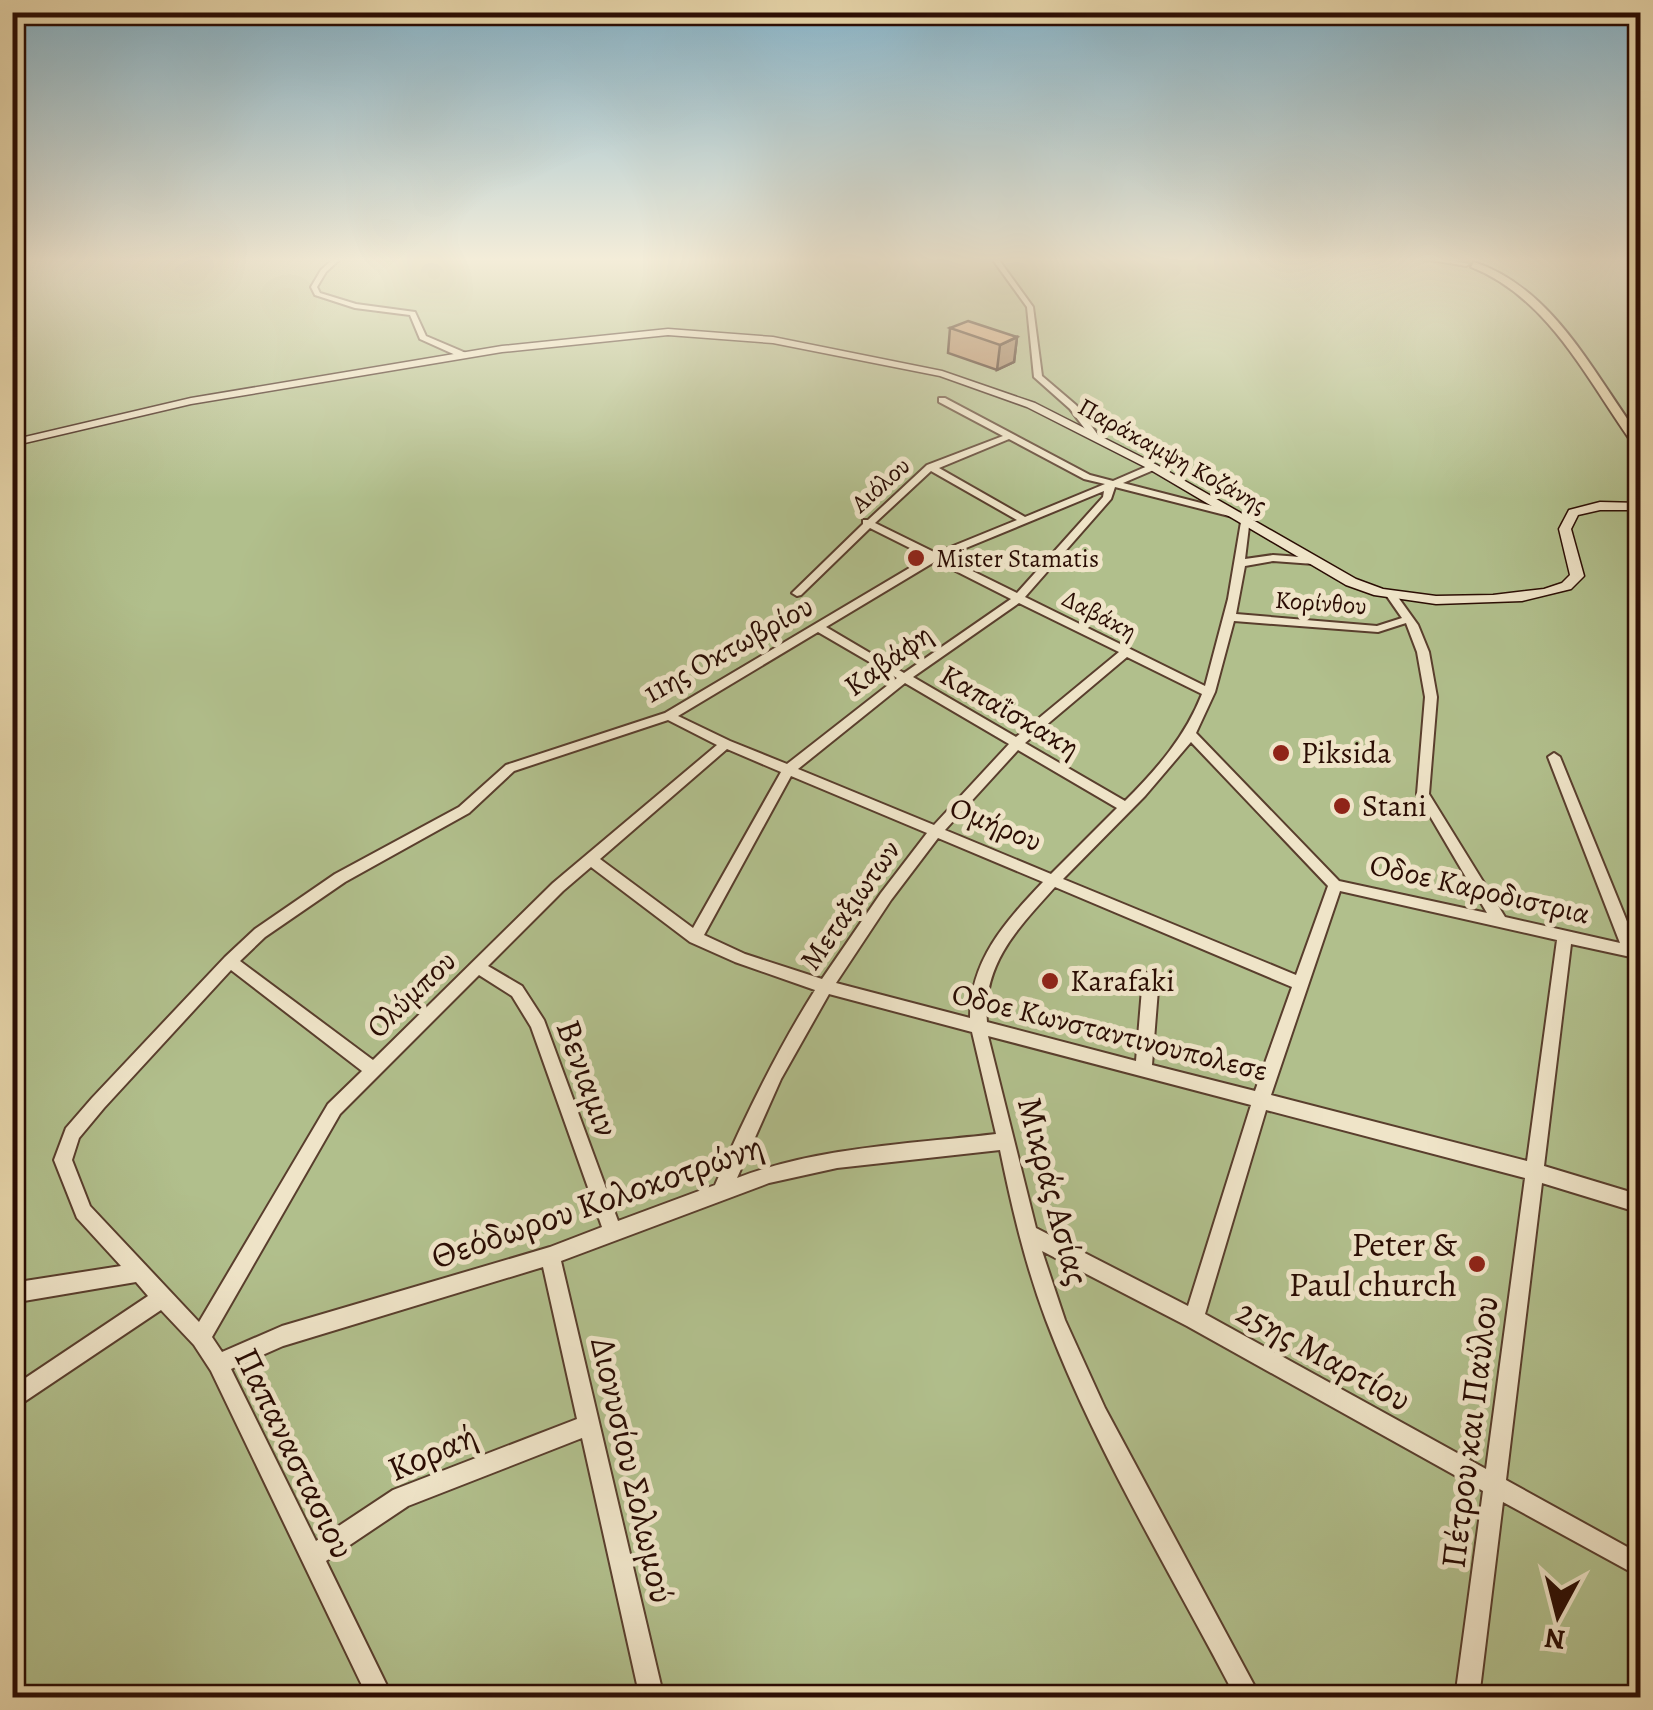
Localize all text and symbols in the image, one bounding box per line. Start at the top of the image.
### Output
street label: Παράκαμψη Κοζάνης [1072,390,1273,522]
street label: Αιόλου [843,449,918,521]
place label: Mister Stamatis [936,542,1099,576]
marker: Mister Stamatis [905,547,927,569]
street label: Δαβάκη [1056,582,1143,648]
street label: Κορίνθου [1274,583,1368,623]
street label: 11ης Οκτωβρίου [636,586,820,712]
street label: Καβάφη [836,614,940,706]
street label: Καπαΐσκακη [933,655,1087,767]
place label: Piksida [1301,733,1391,773]
marker: Piksida [1270,742,1292,764]
place label: Stani [1362,786,1427,826]
street label: Ομήρου [944,787,1048,861]
marker: Stani [1331,795,1353,817]
street label: Μεταξιωτων [791,832,909,978]
street label: Oδοε Καροδιστρια [1366,844,1594,934]
street label: Ολύμπου [358,941,464,1047]
place label: Karafaki [1070,961,1175,1001]
marker: Karafaki [1039,970,1061,992]
street label: Oδοε Κωνσταντινουπολεσε [948,973,1272,1091]
street label: Βενιαμιν [545,1013,631,1143]
street label: Μικράς Ασίας [1006,1092,1102,1290]
street label: Θεόδωρου Κολοκοτρώνη [425,1122,769,1280]
place label: Peter & Paul church [1289,1220,1457,1308]
marker: Peter & Paul church [1466,1253,1488,1275]
street label: 25ης Μαρτίου [1228,1287,1420,1423]
street label: Πέτρου και Παύλου [1429,1293,1509,1571]
street label: Διονυσίου Σολωμού [579,1332,687,1608]
street label: Παπαναστασιου [223,1340,367,1566]
street label: Κοραή [380,1411,484,1493]
north arrow [1508,1565,1608,1665]
text: N [1543,1619,1568,1659]

